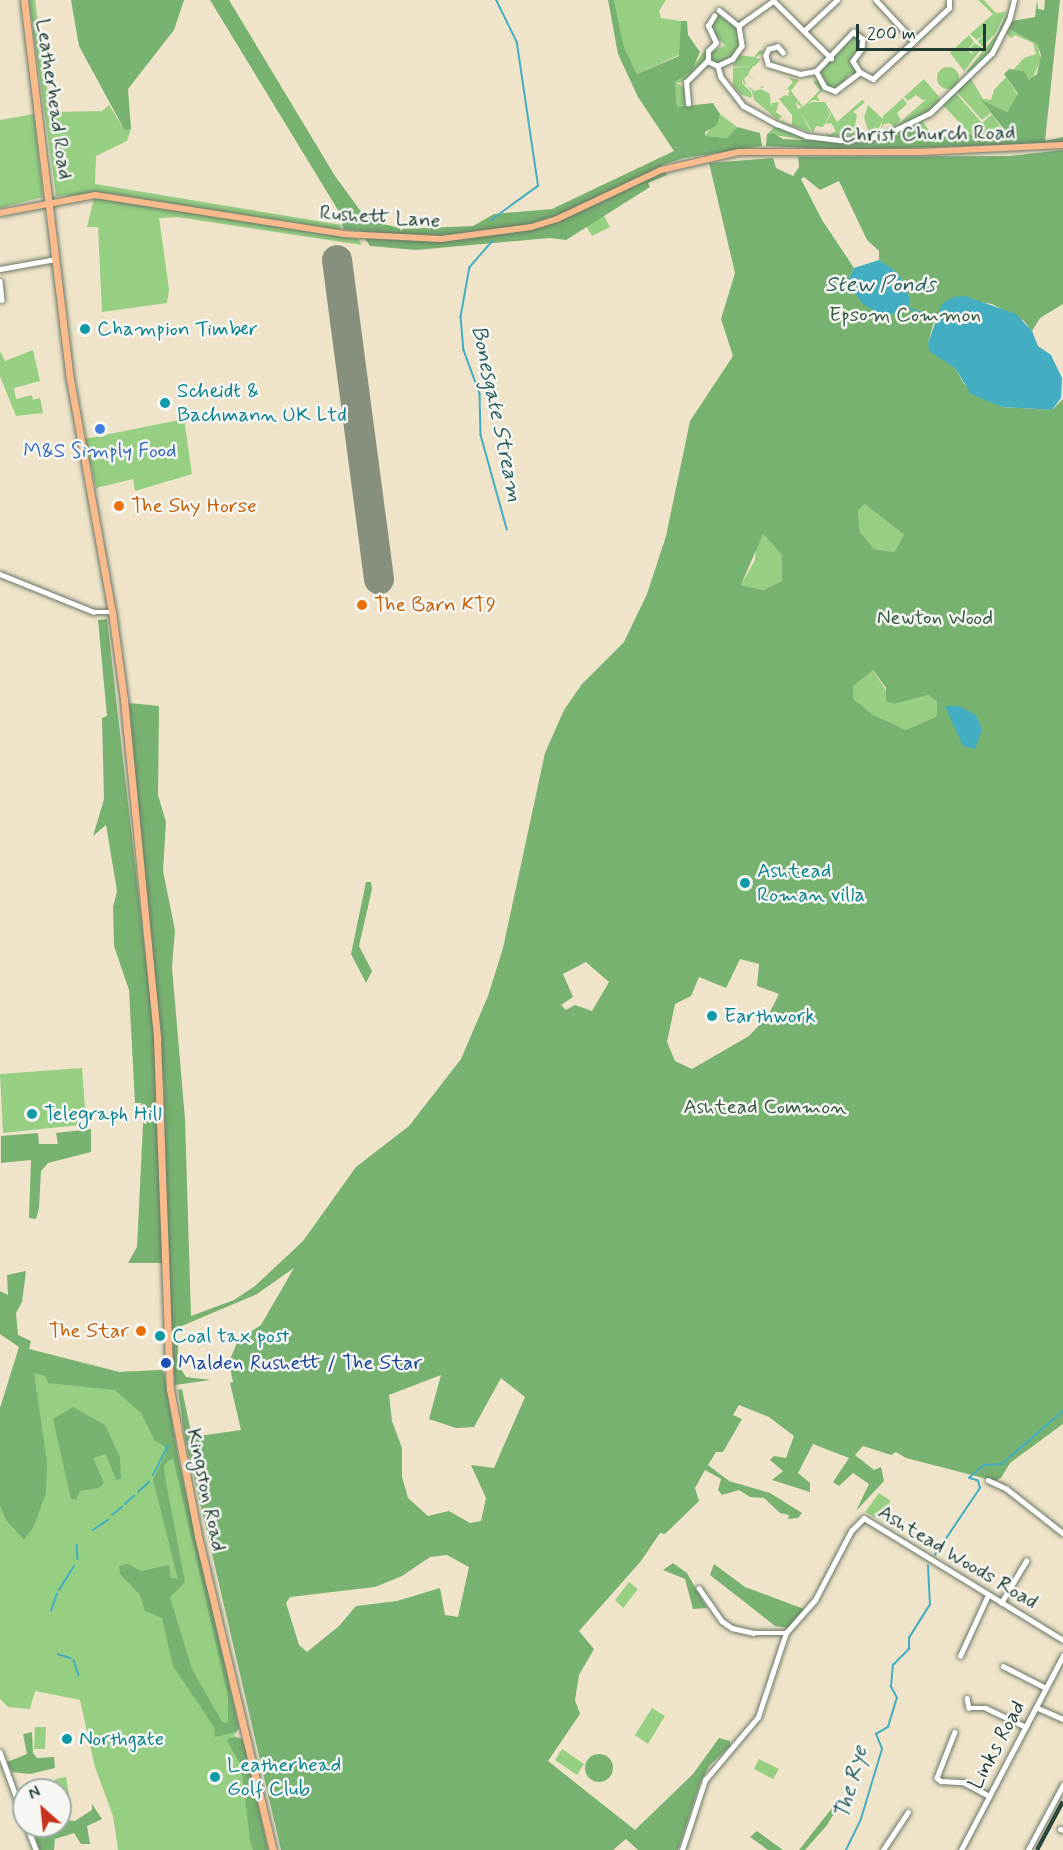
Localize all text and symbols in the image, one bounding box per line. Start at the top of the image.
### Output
scale bar [859,12,990,50]
street label: Leatherhead Road [30,17,78,181]
text: 200 m [867,22,916,46]
street label: Christ Church Road [840,120,1016,148]
street label: Rushett Lane [319,200,441,234]
water label: Stew Ponds [826,273,934,299]
park label: Epsom Common [829,302,981,328]
place label: Champion Timber [97,316,259,342]
marker: Champion Timber [78,322,92,336]
water label: Bonesgate Stream [465,328,527,500]
place label: Scheidt & Bachmann UK Ltd [177,378,348,428]
marker: Scheidt & Bachmann UK Ltd [158,396,172,410]
marker: M&S Simply Food [93,422,107,436]
place label: M&S Simply Food [24,438,176,464]
place label: The Shy Horse [131,493,256,519]
marker: The Shy Horse [112,499,126,513]
place label: The Barn KT9 [374,592,505,618]
marker: The Barn KT9 [355,598,369,612]
park label: Newton Wood [876,605,994,631]
place label: Ashtead Roman villa [757,858,865,908]
marker: Ashtead Roman villa [738,876,752,890]
place label: Earthwork [724,1003,816,1029]
marker: Earthwork [705,1009,719,1023]
park label: Ashtead Common [682,1094,848,1120]
place label: Telegraph Hill [44,1101,162,1127]
marker: Telegraph Hill [25,1107,39,1121]
place label: The Star [52,1318,129,1344]
place label: Coal tax post [172,1323,288,1349]
marker: The Star [134,1324,148,1338]
marker: Coal tax post [153,1329,167,1343]
place label: Malden Rushett / The Star [178,1350,417,1376]
marker: Malden Rushett / The Star [159,1356,173,1370]
street label: Kingston Road [181,1427,231,1553]
street label: Ashtead Woods Road [873,1499,1043,1615]
street label: Links Road [963,1696,1031,1794]
place label: Northgate [79,1726,164,1752]
marker: Northgate [60,1732,74,1746]
water label: The Rye [830,1744,874,1822]
place label: Leatherhead Golf Club [227,1752,341,1802]
marker: Leatherhead Golf Club [208,1770,222,1784]
north arrow [12,1778,72,1838]
text: N [25,1782,44,1805]

